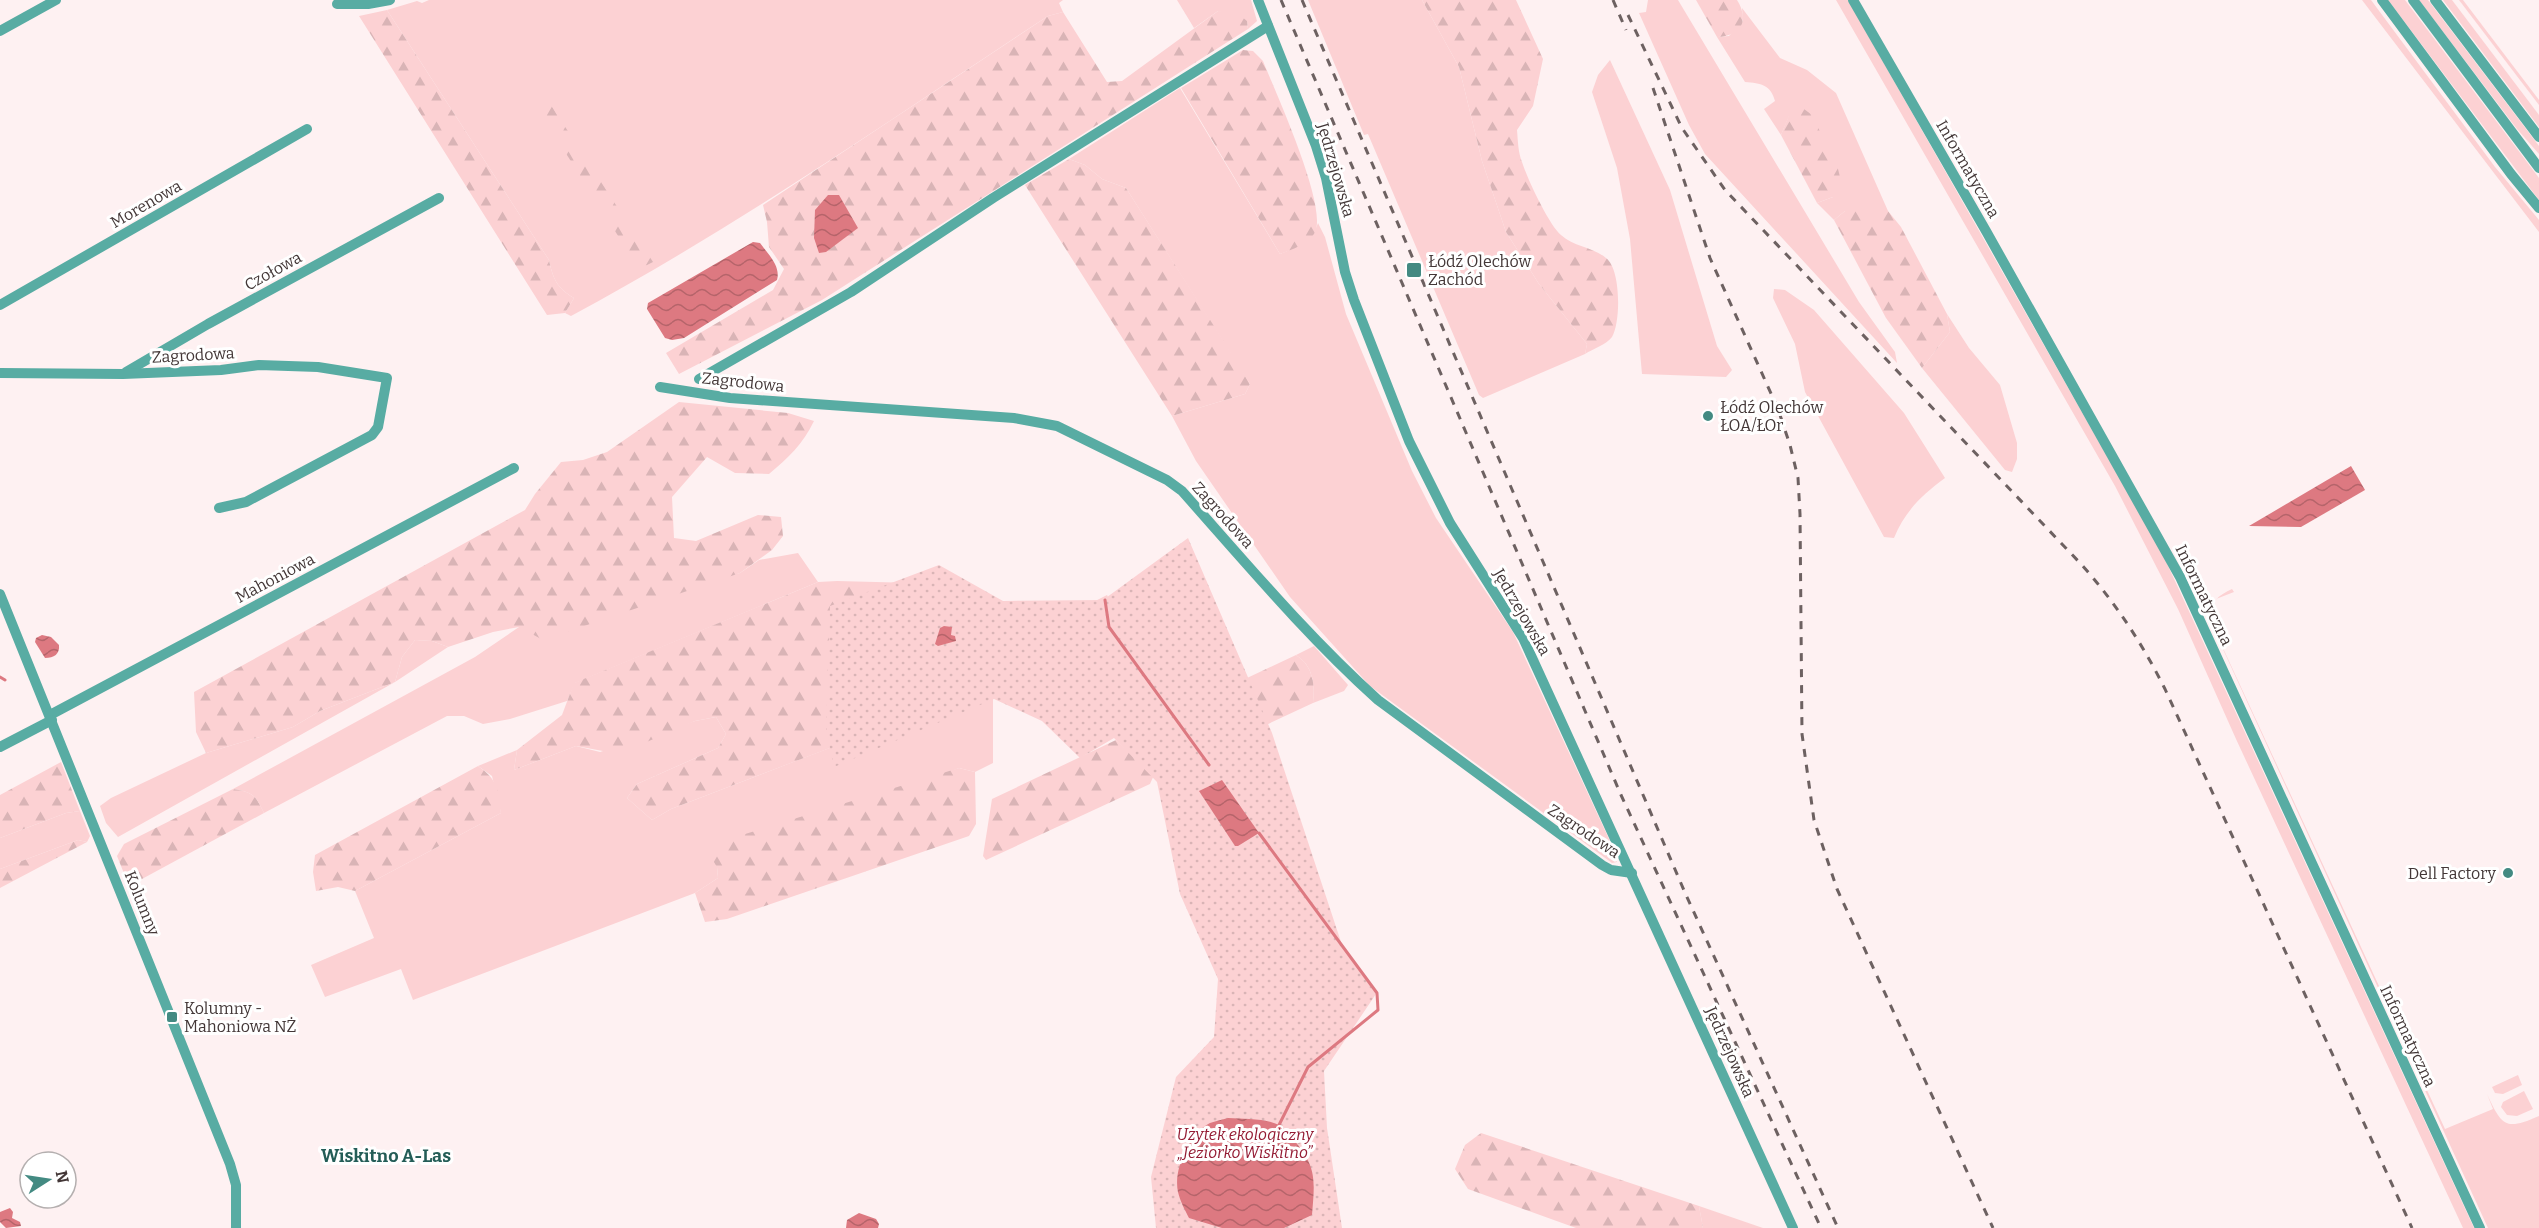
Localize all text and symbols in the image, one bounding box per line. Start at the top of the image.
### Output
street label: Informatyczna [1932,117,2004,221]
street label: Jędrzejowska [1313,120,1359,220]
street label: Morenowa [107,176,185,232]
street label: Czołowa [241,247,305,294]
place label: Łódź Olechów Zachód [1428,252,1531,289]
marker: Łódź Olechów Zachód [1405,261,1423,279]
street label: Zagrodowa [151,343,235,367]
street label: Zagrodowa [701,368,785,396]
place label: Łódź Olechów ŁOA/ŁOr [1720,398,1823,435]
marker: Łódź Olechów ŁOA/ŁOr [1701,409,1715,423]
street label: Zagrodowa [1188,478,1258,552]
street label: Informatyczna [2171,542,2237,649]
street label: Mahoniowa [232,549,318,607]
street label: Jędrzejowska [1489,564,1555,659]
street label: Zagrodowa [1544,800,1624,862]
place label: Dell Factory [2408,864,2497,883]
marker: Dell Factory [2501,866,2515,880]
street label: Kolumny [120,868,164,938]
street label: Informatyczna [2376,982,2440,1090]
place label: Kolumny - Mahoniowa NŻ [184,999,297,1036]
street label: Jędrzejowska [1701,1003,1759,1101]
marker: Kolumny - Mahoniowa NŻ [165,1010,179,1024]
park label: Użytek ekologiczny „Jeziorko Wiskitno” [1177,1125,1314,1162]
district label: Wiskitno A-Las [321,1145,451,1167]
north arrow [18,1150,78,1210]
text: N [52,1169,73,1185]

